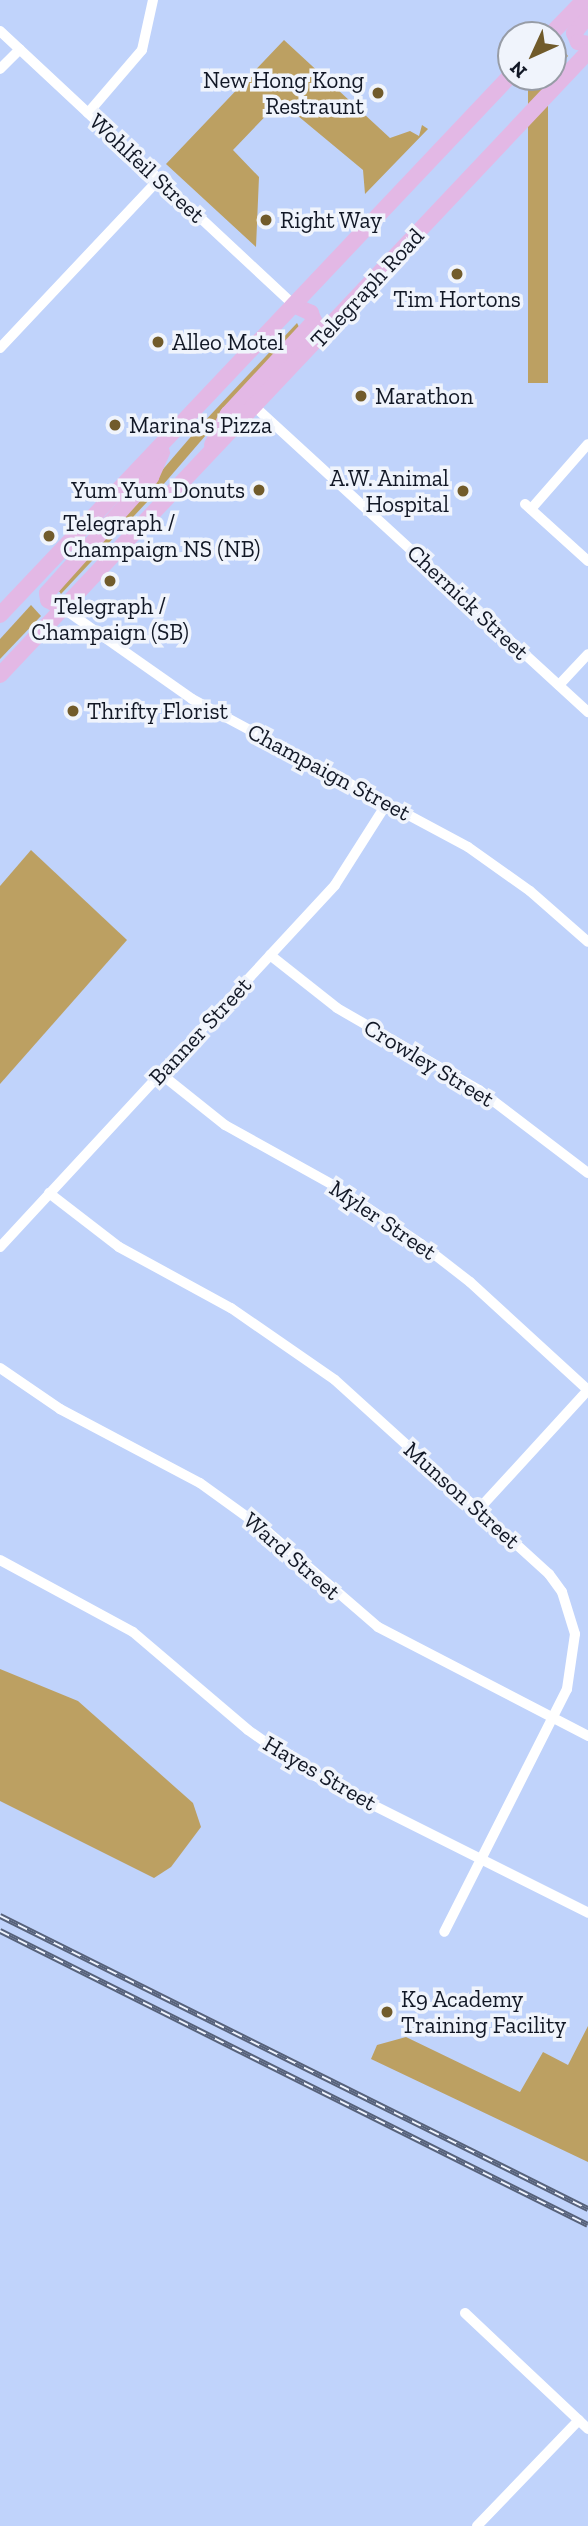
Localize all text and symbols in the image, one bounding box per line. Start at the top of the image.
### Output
north arrow [497,21,567,91]
text: N [505,57,531,83]
place label: New Hong Kong Restraunt [203,66,364,120]
marker: New Hong Kong Restraunt [370,85,386,101]
street label: Wohlfeil Street [84,108,210,228]
place label: Right Way [280,206,383,234]
marker: Right Way [258,212,274,228]
street label: Telegraph Road [304,222,430,354]
marker: Tim Hortons [449,266,465,282]
place label: Tim Hortons [393,285,521,313]
place label: Alleo Motel [172,328,284,356]
marker: Alleo Motel [150,334,166,350]
place label: Marathon [375,382,473,410]
marker: Marathon [353,388,369,404]
place label: Marina's Pizza [129,411,272,439]
marker: Marina's Pizza [107,417,123,433]
place label: A.W. Animal Hospital [329,464,449,518]
place label: Yum Yum Donuts [70,476,245,504]
marker: Yum Yum Donuts [251,482,267,498]
marker: A.W. Animal Hospital [455,483,471,499]
place label: Telegraph / Champaign NS (NB) [63,509,260,563]
marker: Telegraph / Champaign NS (NB) [41,528,57,544]
street label: Chernick Street [401,539,535,665]
marker: Telegraph / Champaign (SB) [102,573,118,589]
place label: Telegraph / Champaign (SB) [31,592,189,646]
place label: Thrifty Florist [87,697,229,725]
marker: Thrifty Florist [65,703,81,719]
street label: Champaign Street [243,717,415,827]
street label: Banner Street [143,971,257,1091]
street label: Crowley Street [359,1013,499,1113]
street label: Myler Street [324,1174,442,1266]
street label: Munson Street [398,1436,526,1554]
street label: Ward Street [238,1506,346,1606]
street label: Hayes Street [259,1730,381,1816]
place label: K9 Academy Training Facility [401,1985,566,2039]
marker: K9 Academy Training Facility [379,2004,395,2020]

